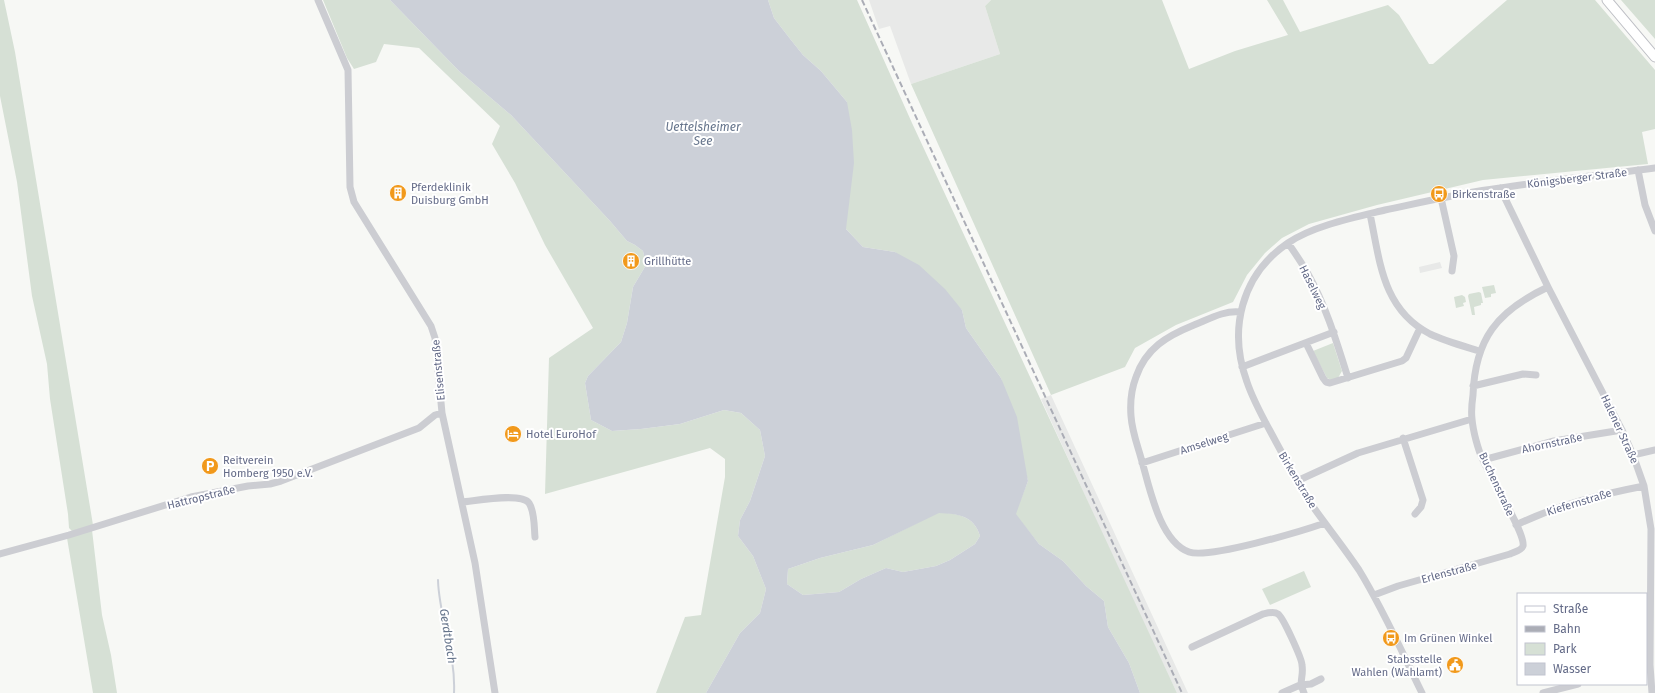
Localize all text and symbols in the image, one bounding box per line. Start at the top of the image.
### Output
water label: Uettelsheimer See [665,120,741,148]
street label: Königsberger Straße [1526,166,1628,191]
place label: Pferdeklinik Duisburg GmbH [411,181,489,207]
building icon: Pferdeklinik Duisburg GmbH [388,183,408,203]
bus stop icon: Birkenstraße [1429,184,1449,204]
place label: Birkenstraße [1452,188,1515,201]
building icon: Grillhütte [621,251,641,271]
place label: Grillhütte [644,255,691,268]
street label: Haselweg [1296,263,1329,312]
street label: Elisenstraße [429,339,448,401]
street label: Halener Straße [1598,393,1641,466]
hotel icon: Hotel EuroHof [503,424,523,444]
place label: Hotel EuroHof [526,428,597,441]
street label: Amselweg [1179,430,1230,457]
street label: Ahornstraße [1521,431,1583,456]
street label: Birkenstraße [1276,450,1319,511]
street label: Buchenstraße [1476,450,1517,518]
place label: Reitverein Homberg 1950 e.V. [223,454,313,480]
parking icon: Reitverein Homberg 1950 e.V. [200,456,220,476]
street label: Hattropstraße [166,483,237,512]
street label: Kiefernstraße [1545,486,1613,519]
street label: Erlenstraße [1420,559,1478,586]
legend [1517,593,1647,685]
text: Straße [1553,602,1588,616]
water label: Gerdtbach [437,607,459,665]
text: Bahn [1553,622,1581,636]
bus stop icon: Im Grünen Winkel [1381,628,1401,648]
place label: Im Grünen Winkel [1404,632,1492,645]
text: Park [1553,642,1577,656]
place label: Stabsstelle Wahlen (Wahlamt) [1351,653,1442,679]
public building icon: Stabsstelle Wahlen (Wahlamt) [1445,655,1465,675]
text: Wasser [1553,662,1592,676]

